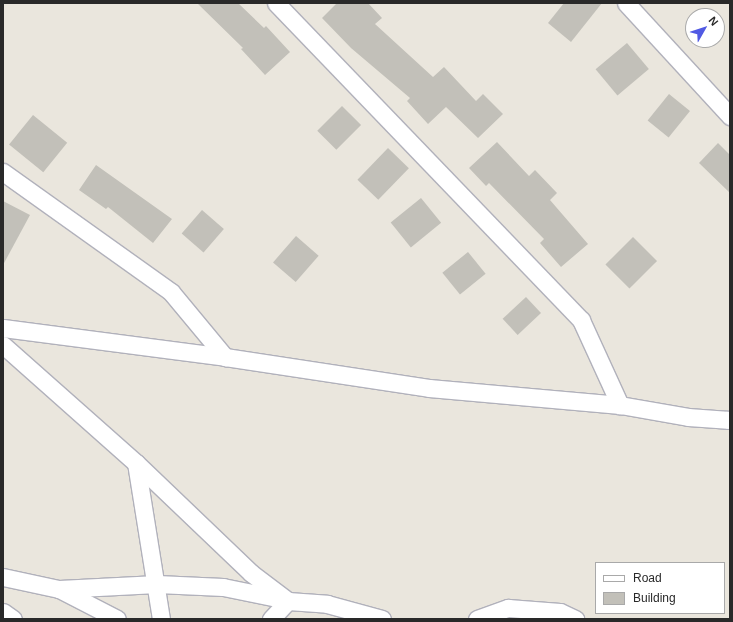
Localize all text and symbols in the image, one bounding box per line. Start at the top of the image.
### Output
north arrow [685,8,725,48]
text: N [706,14,721,28]
legend [595,562,725,614]
text: Road [633,571,662,585]
text: Building [633,591,676,605]

